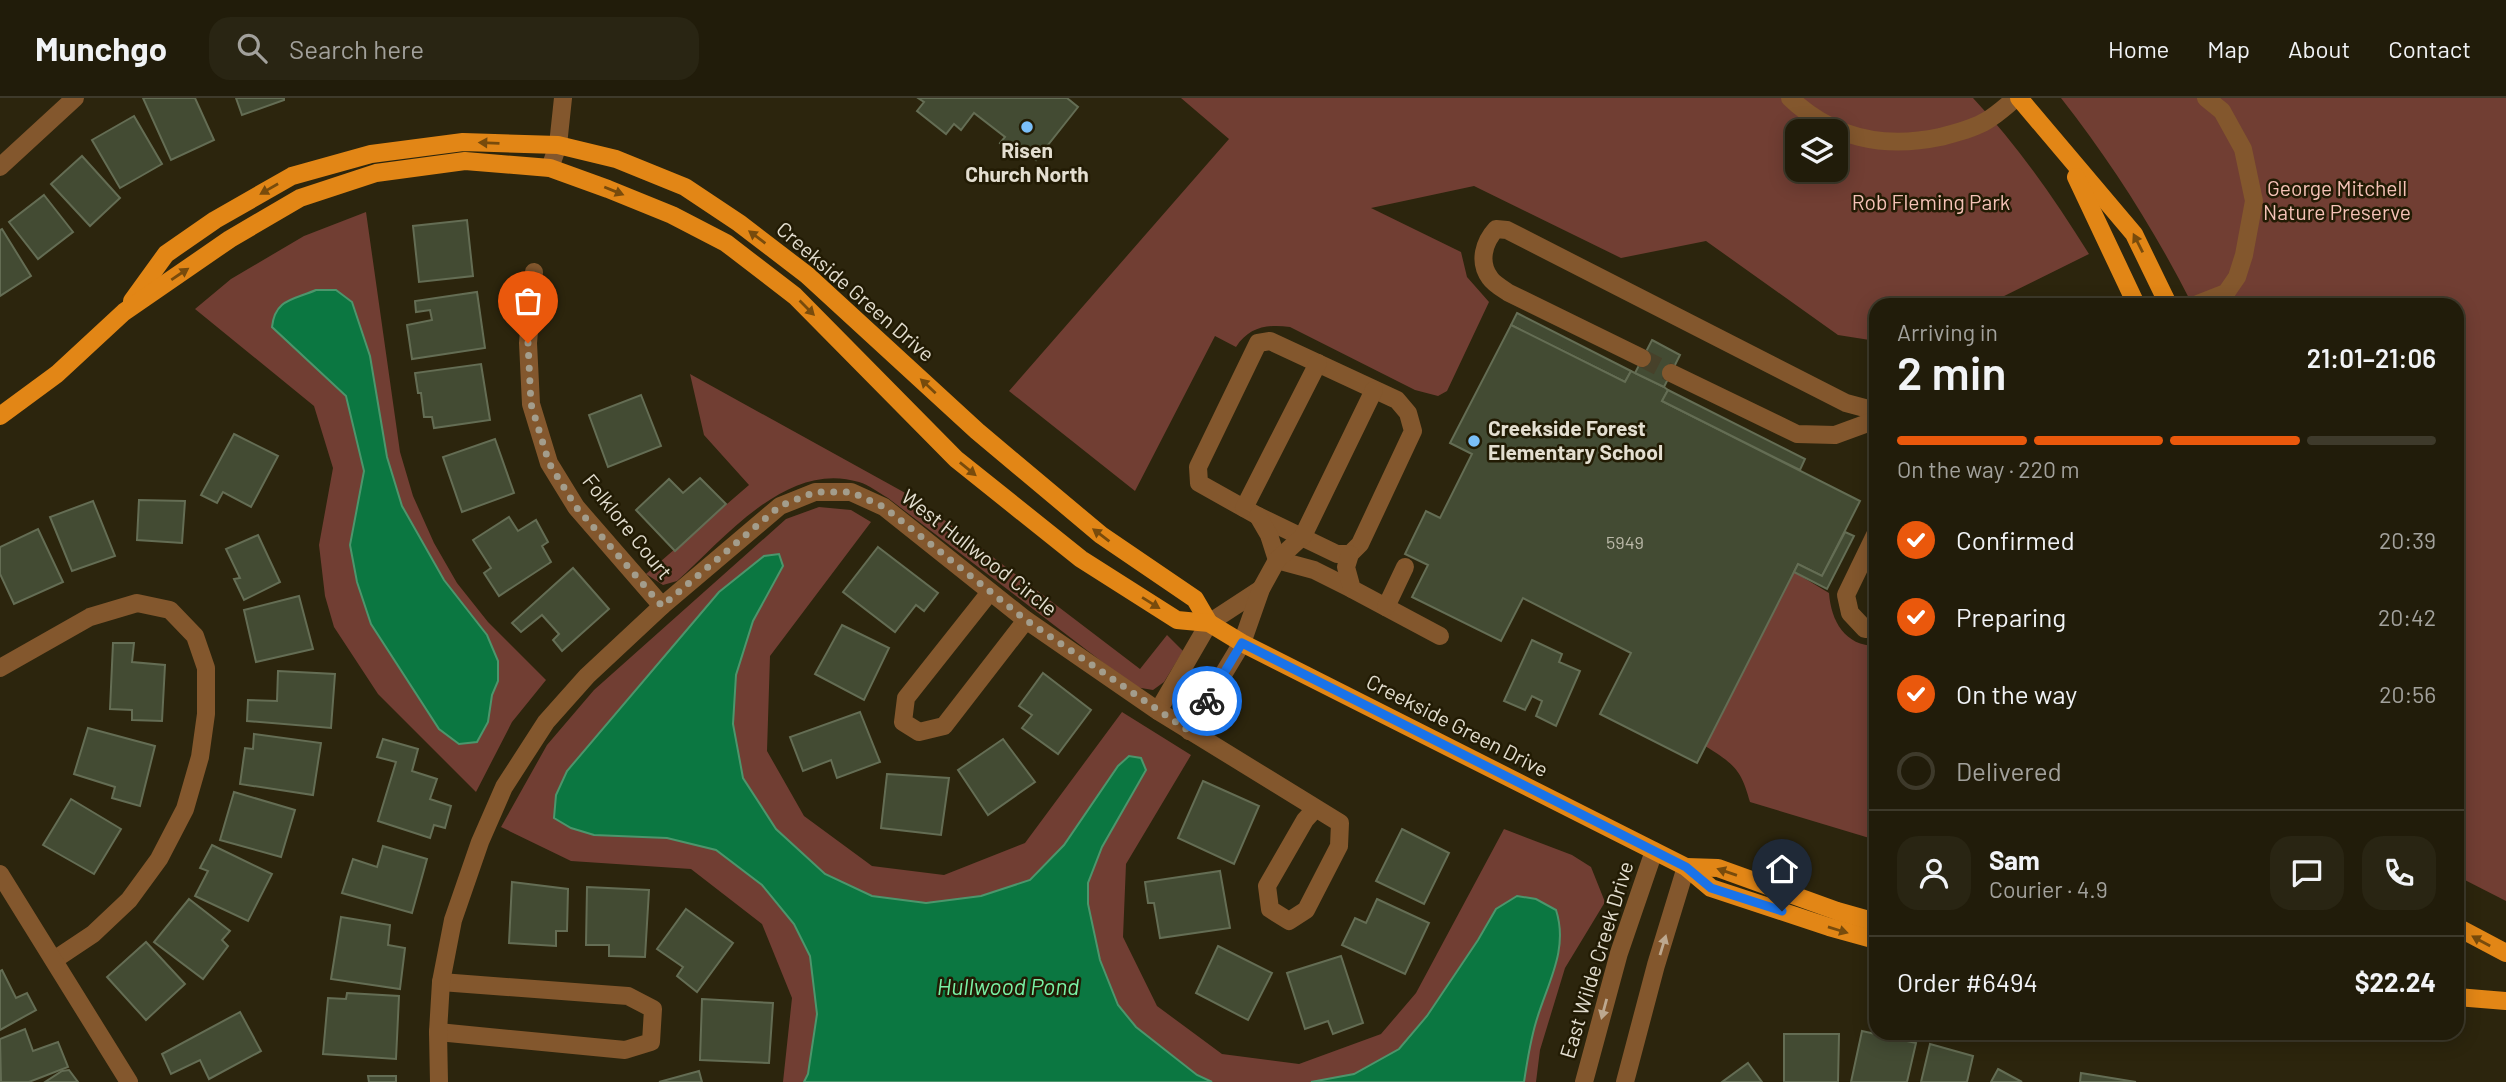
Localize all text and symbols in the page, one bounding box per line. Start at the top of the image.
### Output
search box [209,17,699,80]
text: Munchgo [35,28,167,68]
icon: search [233,29,271,67]
text: Search here [289,33,424,64]
text: Home [2108,34,2169,63]
text: Map [2207,34,2250,63]
text: About [2288,34,2350,63]
text: Contact [2388,34,2471,63]
marker: Risen Church North [1019,119,1035,135]
map controls [1785,119,1848,182]
button: layers [1785,119,1848,182]
one-way arrow [478,137,500,148]
place label: Risen Church North [965,137,1089,186]
park label: George Mitchell Nature Preserve [2263,175,2411,224]
one-way arrow [260,183,279,195]
one-way arrow [604,186,625,197]
park label: Rob Fleming Park [1852,189,2010,214]
street label: Creekside Green Drive [772,216,940,366]
one-way arrow [749,229,767,244]
one-way arrow [2132,233,2143,253]
one-way arrow [170,267,190,280]
pin [498,271,558,343]
icon: bag [509,282,547,320]
one-way arrow [798,300,815,317]
text: Arriving in [1897,318,1998,346]
text: 21:01–21:06 [2307,342,2436,373]
text: 2 min [1897,344,2006,399]
one-way arrow [919,378,937,394]
place label: Creekside Forest Elementary School [1488,415,1663,464]
marker: Creekside Forest Elementary School [1466,433,1482,449]
text: On the way · 220 m [1897,455,2080,483]
one-way arrow [959,461,977,476]
street label: Folklore Court [578,468,678,584]
street label: West Hullwood Circle [897,483,1063,620]
icon: check [1897,521,1935,559]
text: Confirmed [1956,524,2075,555]
text: 20:39 [2379,526,2436,554]
one-way arrow [1092,527,1110,542]
house number: 5949 [1606,531,1644,553]
one-way arrow [1142,597,1161,610]
icon: check [1897,598,1935,636]
text: Preparing [1956,601,2066,632]
text: 20:42 [2378,603,2436,631]
courier [1172,666,1242,736]
street label: Creekside Green Drive [1363,668,1553,781]
icon: check [1897,675,1935,713]
text: On the way [1956,678,2077,709]
text: 20:56 [2379,680,2436,708]
icon: bike [1188,682,1226,720]
text: Delivered [1956,755,2062,786]
button: person [1897,836,1971,910]
button: chat [2270,836,2344,910]
button: phone [2362,836,2436,910]
pin [1752,839,1812,911]
text: Sam [1989,844,2040,875]
icon: home [1763,850,1801,888]
street label: East Wilde Creek Drive [1554,858,1637,1061]
one-way arrow [1716,866,1737,877]
text: Courier · 4.9 [1989,875,2108,903]
one-way arrow [1828,925,1849,935]
one-way arrow [1658,935,1668,956]
one-way arrow [2471,935,2491,947]
text: Order #6494 [1897,966,2038,997]
text: $22.24 [2355,966,2436,997]
water label: Hullwood Pond [937,972,1079,1000]
one-way arrow [1598,999,1608,1020]

